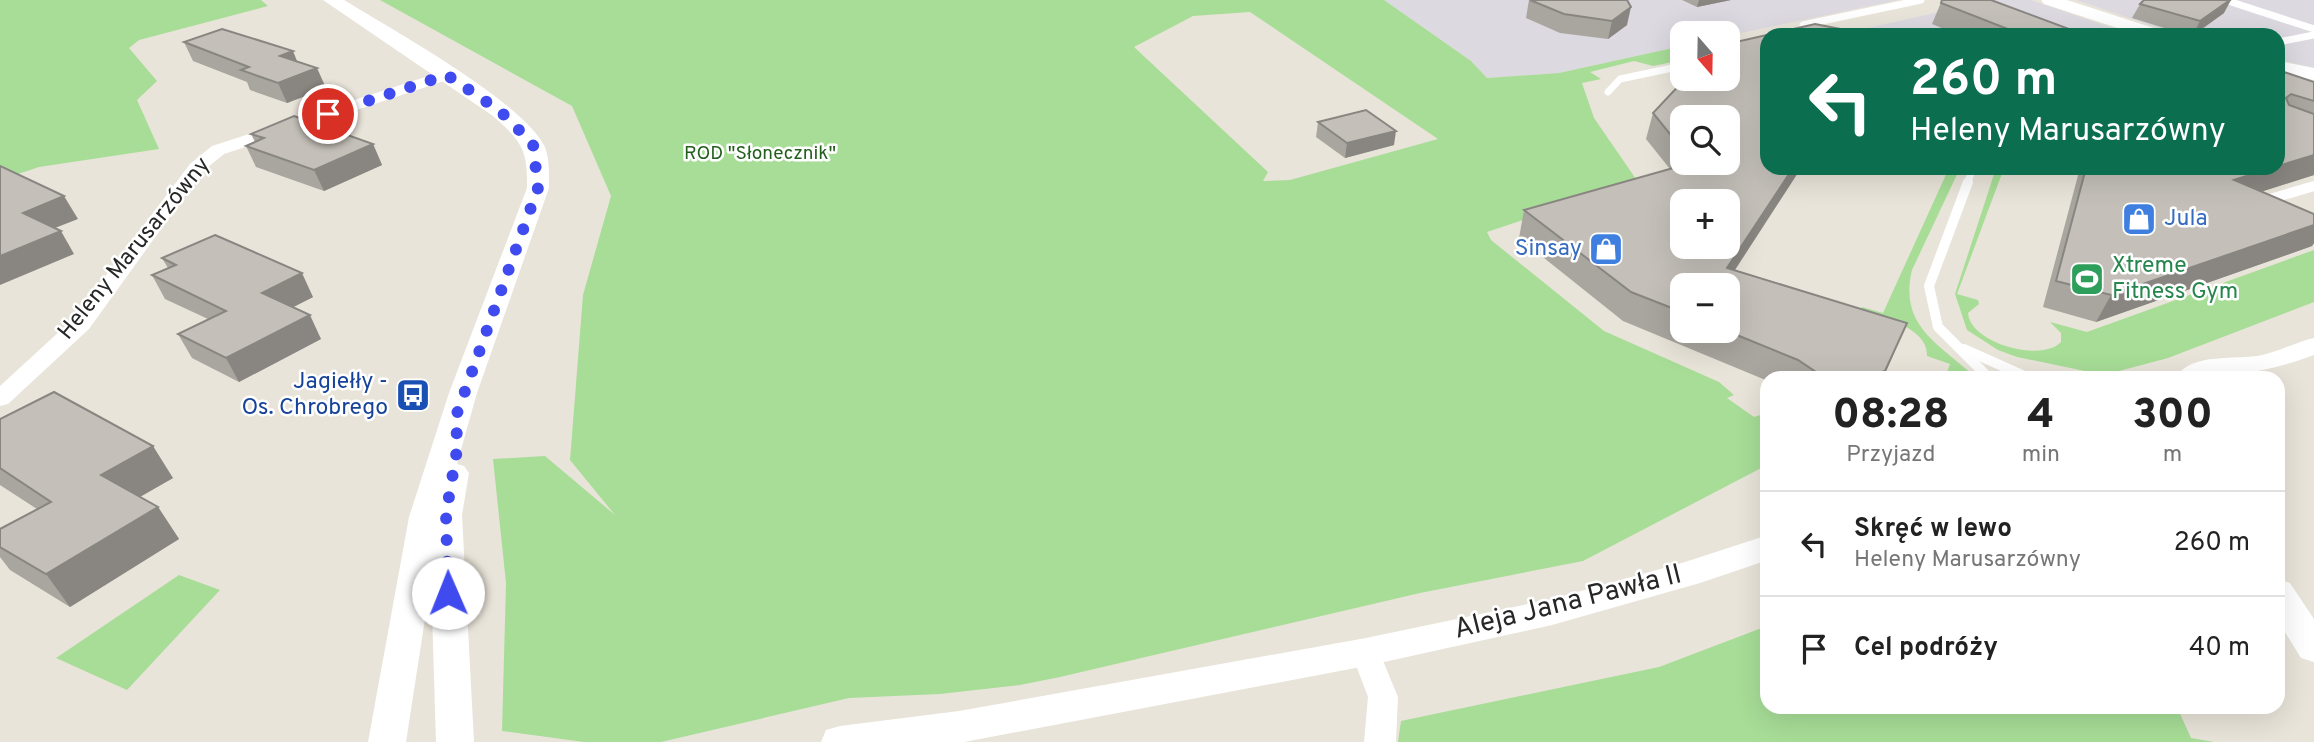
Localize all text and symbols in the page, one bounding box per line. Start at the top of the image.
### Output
north arrow [1670,21,1740,91]
map controls [1670,21,1740,343]
text: 260 m [1910,51,2057,113]
icon: left [1795,56,1886,147]
pin [298,84,358,144]
icon: arrive [309,95,347,133]
button: search [1670,105,1740,175]
text: Heleny Marusarzówny [1910,112,2226,152]
park label: ROD "Słonecznik" [684,142,836,166]
street label: Heleny Marusarzówny [52,152,218,346]
button: + [1670,189,1740,259]
shop icon: Jula [2120,200,2158,238]
place label: Jula [2164,205,2208,234]
shop icon: Sinsay [1587,230,1625,268]
place label: Sinsay [1515,235,1582,264]
place label: Xtreme Fitness Gym [2112,252,2238,307]
sports icon: Xtreme Fitness Gym [2068,260,2106,298]
button: − [1670,273,1740,343]
place label: Jagiełły - Os. Chrobrego [241,368,388,423]
bus stop icon: Jagiełły - Os. Chrobrego [394,376,432,414]
text: 08:28 [1832,390,1950,443]
text: 4 [2027,390,2055,443]
text: 300 [2132,390,2213,443]
text: Przyjazd [1846,441,1935,470]
text: min [2022,441,2060,470]
text: m [2163,441,2182,470]
text: Skręć w lewo [1854,513,2012,546]
icon: left [1795,525,1833,563]
text: 260 m [2174,527,2250,560]
text: Heleny Marusarzówny [1854,546,2081,575]
position arrow [411,556,485,630]
street label: Aleja Jana Pawła II [1450,557,1686,649]
icon: arrive [1795,630,1833,668]
text: Cel podróży [1854,632,1998,665]
text: 40 m [2189,632,2250,665]

